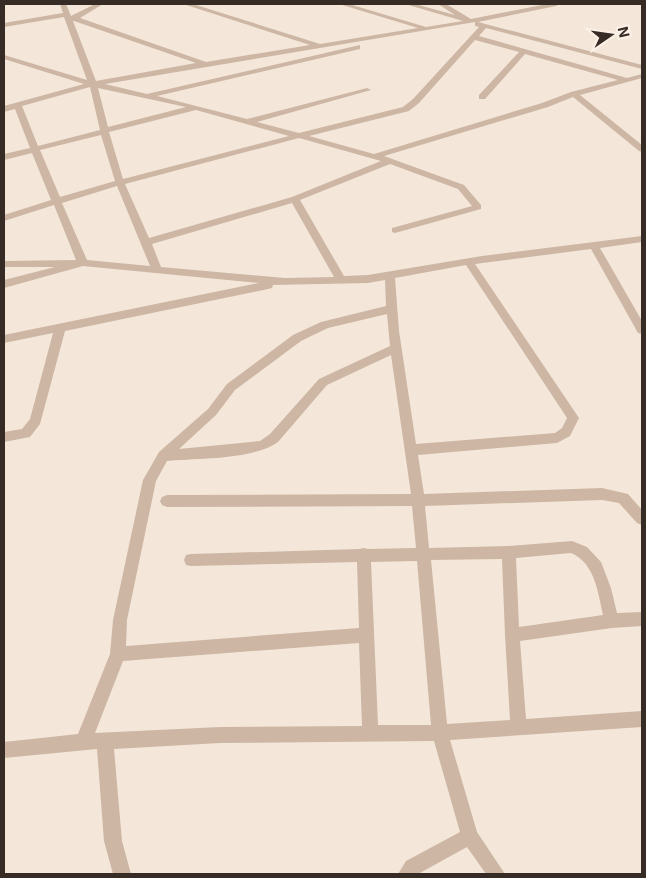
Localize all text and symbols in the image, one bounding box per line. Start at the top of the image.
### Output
north arrow [586,10,636,60]
text: N [615,25,634,39]

